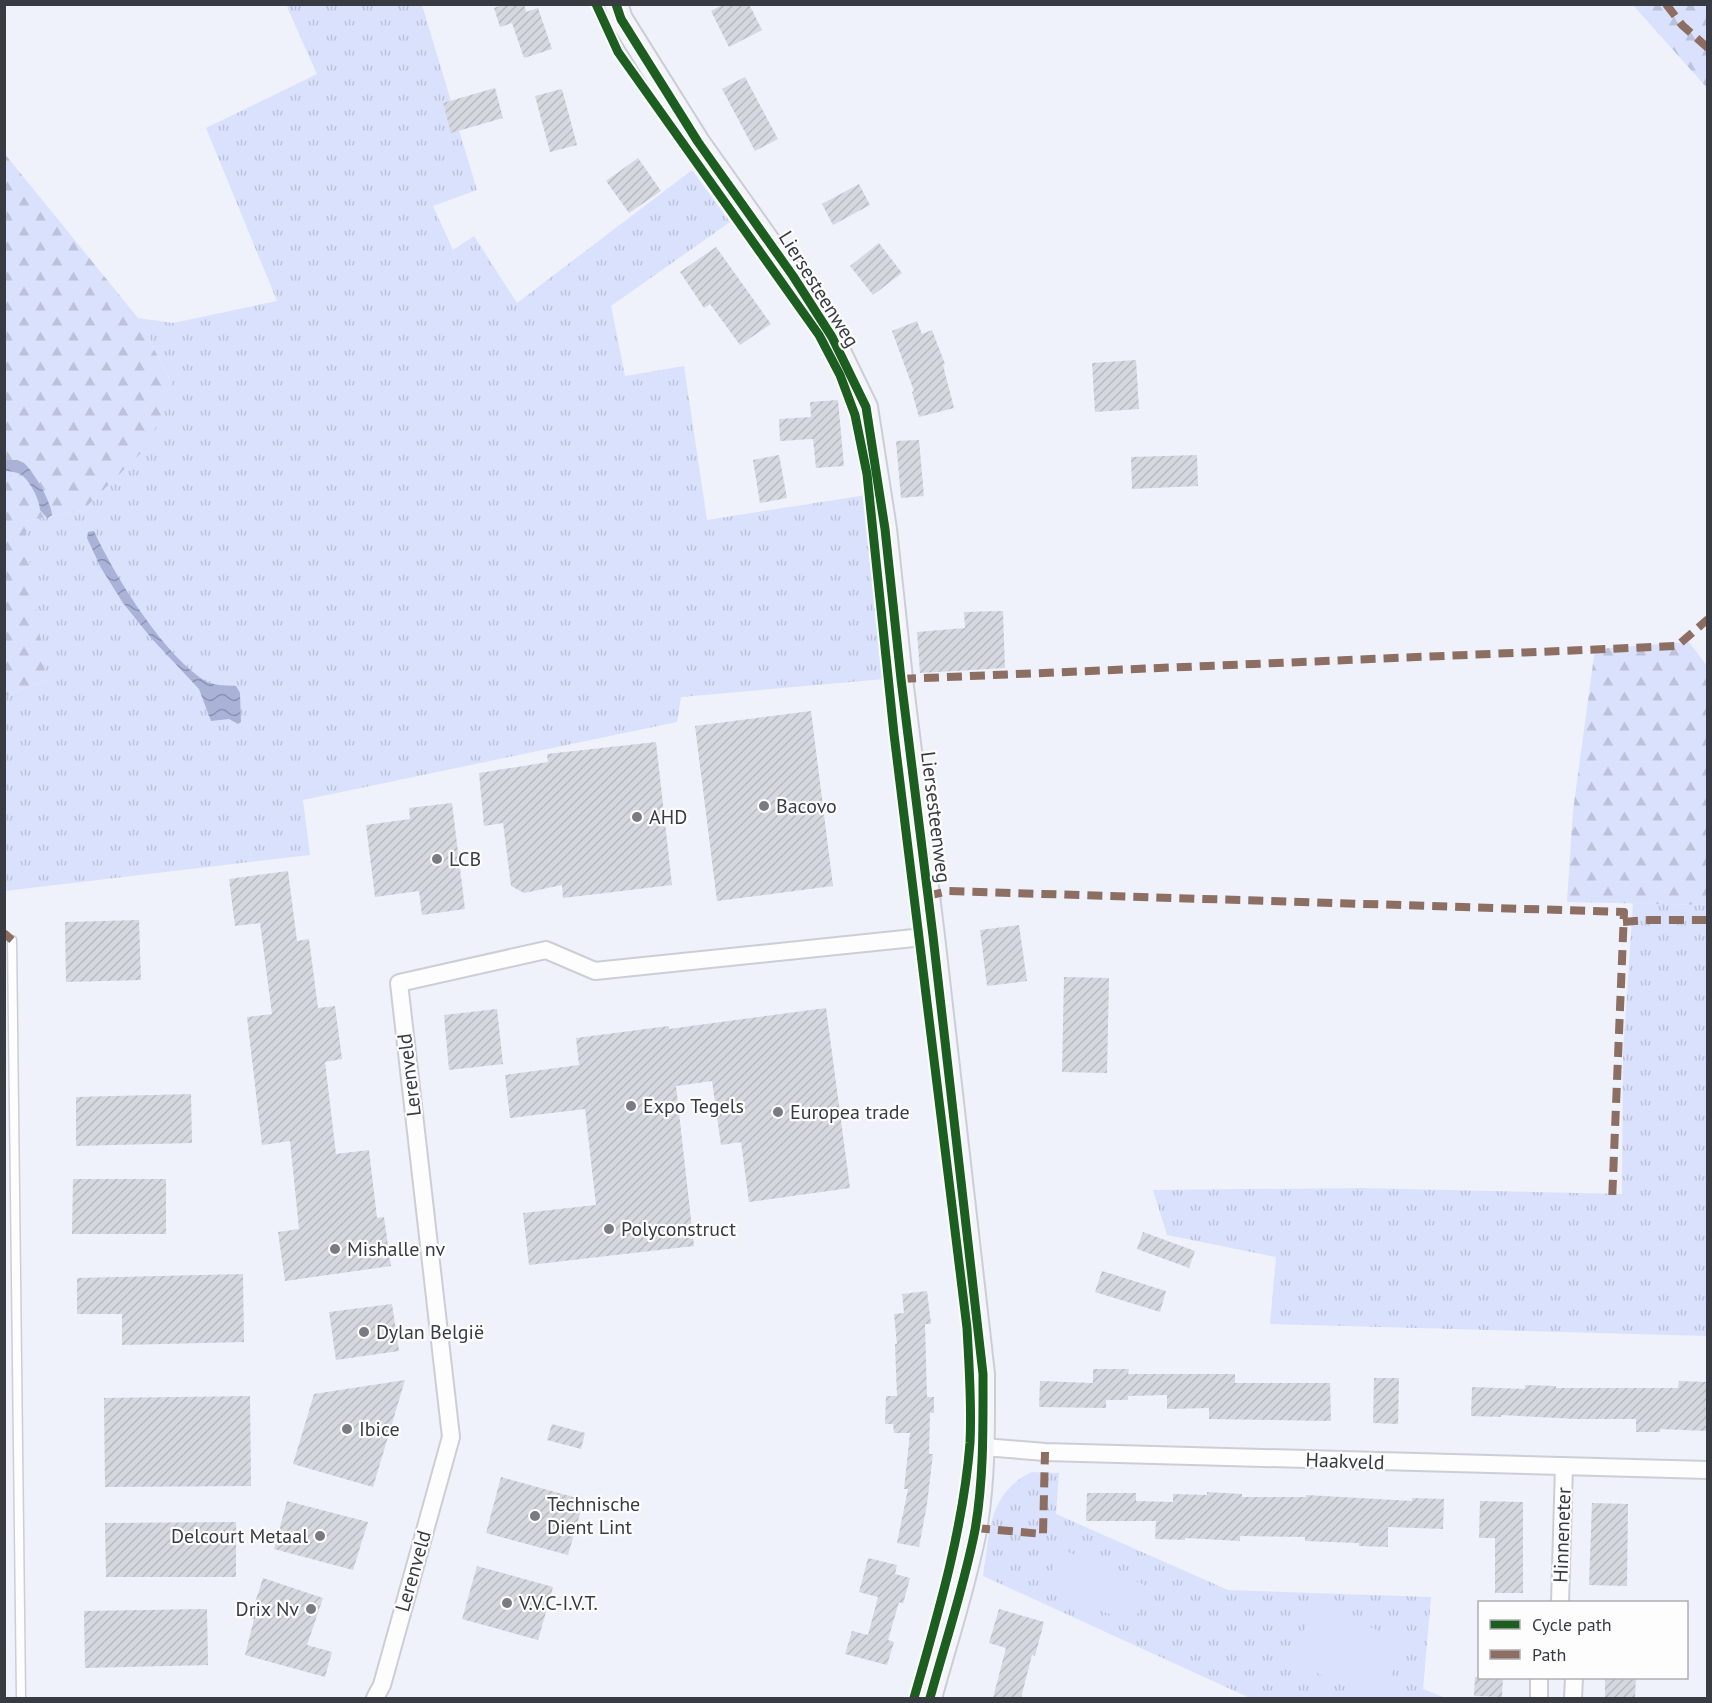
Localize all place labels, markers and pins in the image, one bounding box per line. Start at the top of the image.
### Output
place label: Bacovo [776,793,837,819]
marker: Bacovo [757,799,771,813]
place label: AHD [649,804,687,830]
marker: AHD [630,810,644,824]
place label: LCB [449,846,481,872]
marker: LCB [430,852,444,866]
place label: Expo Tegels [643,1093,744,1119]
marker: Expo Tegels [624,1099,638,1113]
place label: Europea trade [790,1099,910,1125]
marker: Europea trade [771,1105,785,1119]
place label: Polyconstruct [621,1216,736,1242]
marker: Polyconstruct [602,1222,616,1236]
place label: Mishalle nv [347,1236,446,1262]
marker: Mishalle nv [328,1242,342,1256]
place label: Dylan België [376,1319,484,1345]
marker: Dylan België [357,1325,371,1339]
place label: Ibice [359,1416,400,1442]
marker: Ibice [340,1422,354,1436]
place label: Technische Dient Lint [547,1491,640,1540]
marker: Technische Dient Lint [528,1509,542,1523]
place label: Delcourt Metaal [171,1523,308,1549]
marker: Delcourt Metaal [313,1529,327,1543]
place label: V.V.C-I.V.T. [518,1590,598,1616]
place label: Drix Nv [236,1596,299,1622]
marker: V.V.C-I.V.T. [500,1596,514,1610]
marker: Drix Nv [304,1602,318,1616]

